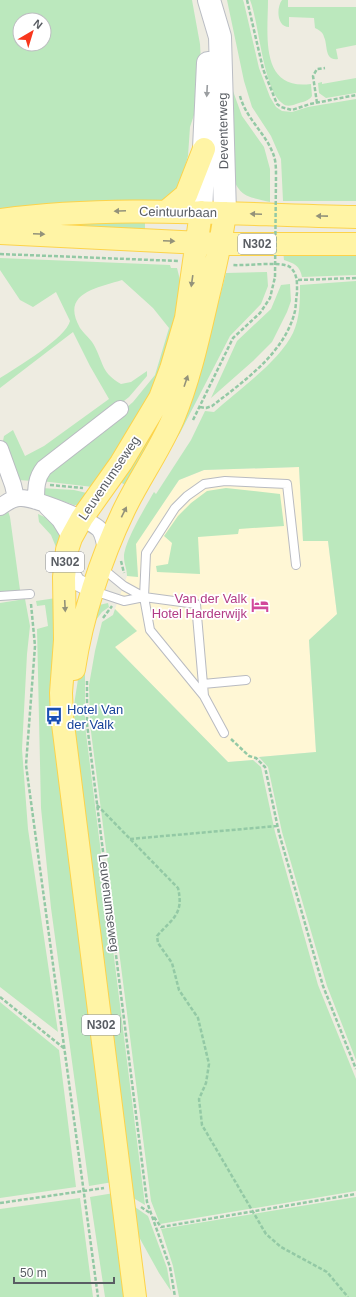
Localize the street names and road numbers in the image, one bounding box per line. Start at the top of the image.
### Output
street label: Deventerweg [215,93,231,169]
street label: Ceintuurbaan [139,204,217,220]
road number: N302 [238,234,276,254]
street label: Leuvenumseweg [75,433,143,523]
road number: N302 [46,552,84,572]
street label: Leuvenumseweg [96,853,122,953]
road number: N302 [82,1015,120,1035]

